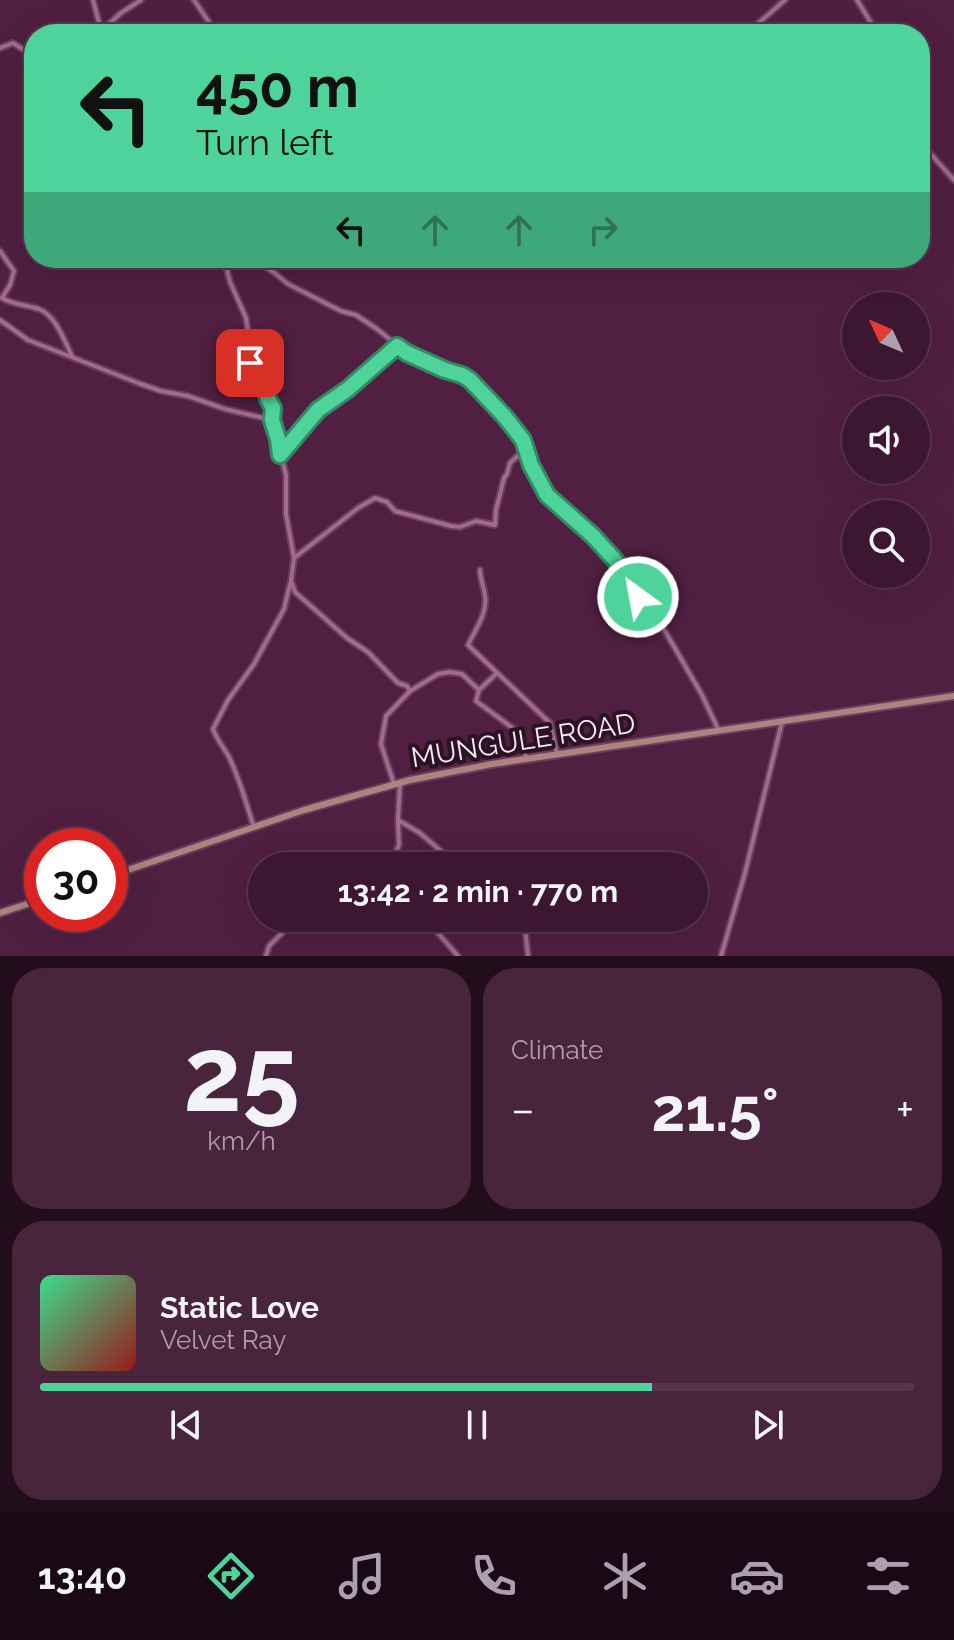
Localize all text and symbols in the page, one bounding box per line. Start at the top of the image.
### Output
text: 450 m [196,54,359,120]
icon: left [64,56,168,160]
text: Turn left [196,121,334,163]
icon: left [329,208,373,252]
icon: ahead [413,208,457,252]
icon: ahead [497,208,541,252]
icon: right [581,208,625,252]
north arrow [842,292,930,380]
map controls [842,292,930,588]
pin [216,329,284,397]
icon: arrive [228,341,272,385]
button: sound [842,396,930,484]
button: search [842,500,930,588]
position arrow [596,555,680,639]
street label: MUNGULE ROAD [409,706,638,775]
speed limit sign: 30 [24,828,128,932]
text: 13:42 · 2 min · 770 m [338,874,618,909]
text: 25 [183,1013,300,1135]
text: Climate [511,1035,603,1065]
text: 21.5° [652,1075,779,1145]
text: − [511,1084,535,1135]
text: + [896,1084,914,1135]
text: km/h [207,1126,276,1156]
text: Static Love [160,1290,319,1325]
text: Velvet Ray [160,1325,286,1355]
icon: previous [164,1403,208,1447]
icon: pause [455,1403,499,1447]
icon: next [746,1403,790,1447]
icon: directions [203,1548,259,1604]
icon: music [334,1548,390,1604]
icon: phone [466,1548,522,1604]
icon: climate [597,1548,653,1604]
icon: car [729,1548,785,1604]
icon: filters [860,1548,916,1604]
text: 13:40 [38,1555,127,1597]

